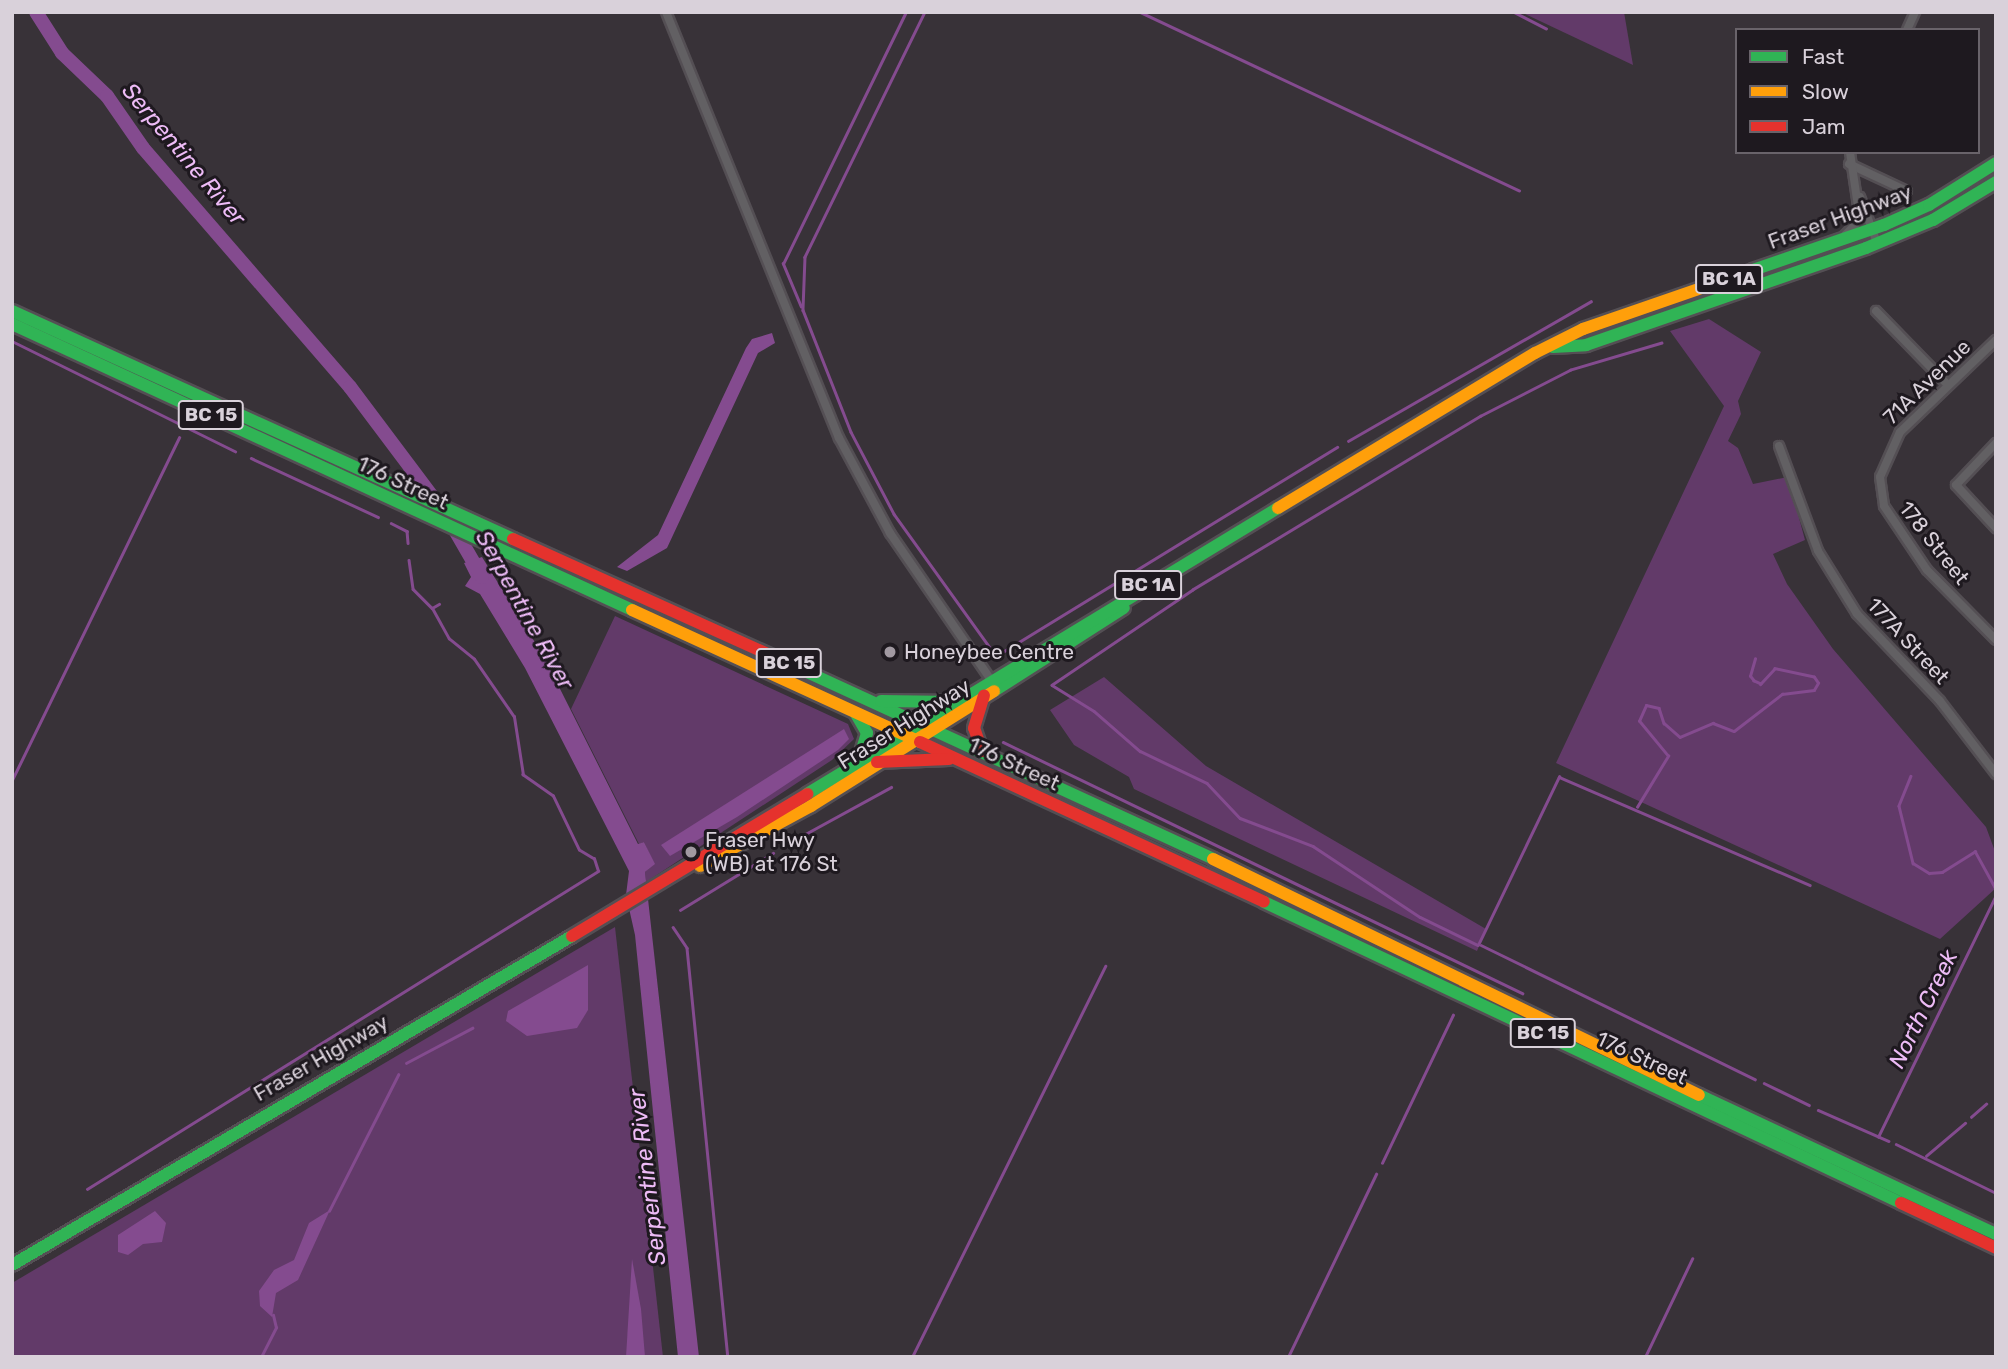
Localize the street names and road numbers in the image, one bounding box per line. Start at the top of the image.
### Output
street label: Fraser Highway [1764,179,1916,255]
road number: BC 1A [1694,264,1764,294]
street label: 71A Avenue [1878,334,1976,430]
road number: BC 15 [178,400,244,430]
street label: 176 Street [353,451,453,515]
street label: 178 Street [1894,496,1974,590]
road number: BC 1A [1113,570,1183,600]
street label: 177A Street [1861,592,1955,690]
road number: BC 15 [756,648,822,678]
street label: Fraser Highway [833,673,975,775]
street label: 176 Street [964,732,1064,796]
street label: Fraser Highway [249,1009,393,1107]
road number: BC 15 [1510,1018,1576,1049]
street label: 176 Street [1592,1026,1692,1090]

